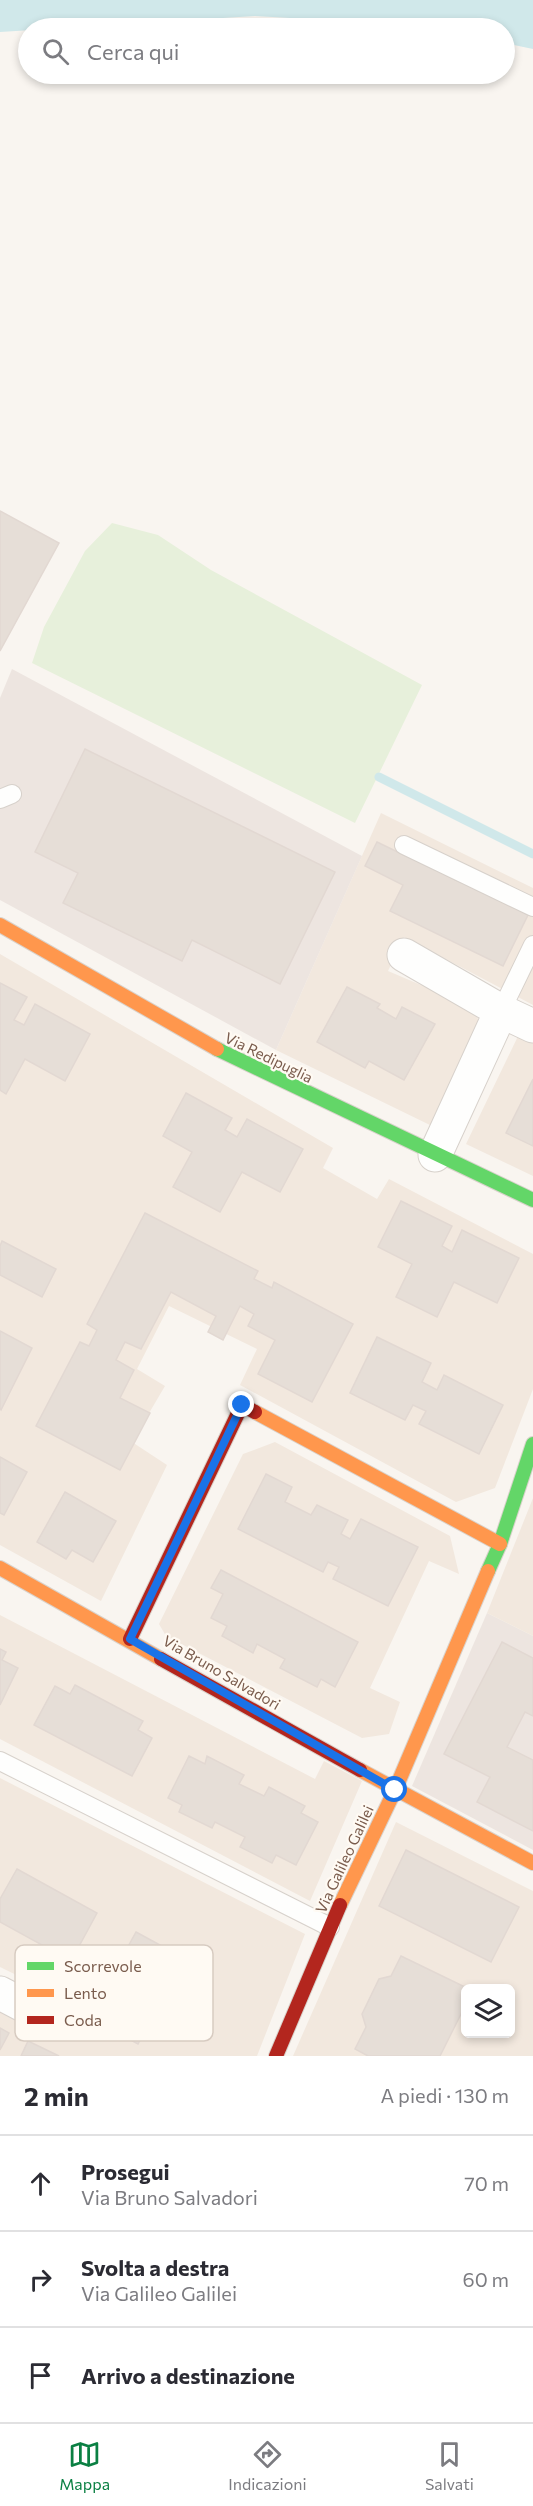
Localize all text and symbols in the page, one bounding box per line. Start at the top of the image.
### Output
search box [18,18,515,84]
icon: search [39,35,72,68]
text: Cerca qui [87,38,179,65]
street label: Via Redipuglia [222,1028,316,1086]
route end [228,1391,254,1417]
street label: Via Bruno Salvadori [160,1631,284,1713]
route start [381,1776,407,1802]
street label: Via Galileo Galilei [311,1802,377,1916]
legend [15,1945,213,2041]
text: Scorrevole [64,1956,142,1975]
text: Lento [64,1983,107,2002]
map controls [461,1984,515,2038]
button: layers [461,1984,515,2038]
text: Coda [64,2010,102,2029]
text: 2 min [24,2080,89,2111]
text: A piedi · 130 m [380,2083,509,2107]
text: Prosegui [81,2158,170,2185]
icon: ahead [24,2167,57,2200]
text: 70 m [464,2171,509,2195]
text: Via Bruno Salvadori [81,2185,258,2209]
text: Svolta a destra [81,2254,229,2281]
icon: right [24,2263,57,2296]
text: 60 m [463,2267,509,2291]
text: Via Galileo Galilei [81,2281,237,2305]
icon: arrive [24,2359,57,2392]
text: Arrivo a destinazione [81,2362,295,2389]
tab: Mappa [59,2438,110,2493]
tab: Indicazioni [228,2438,307,2493]
tab: Salvati [425,2438,474,2493]

